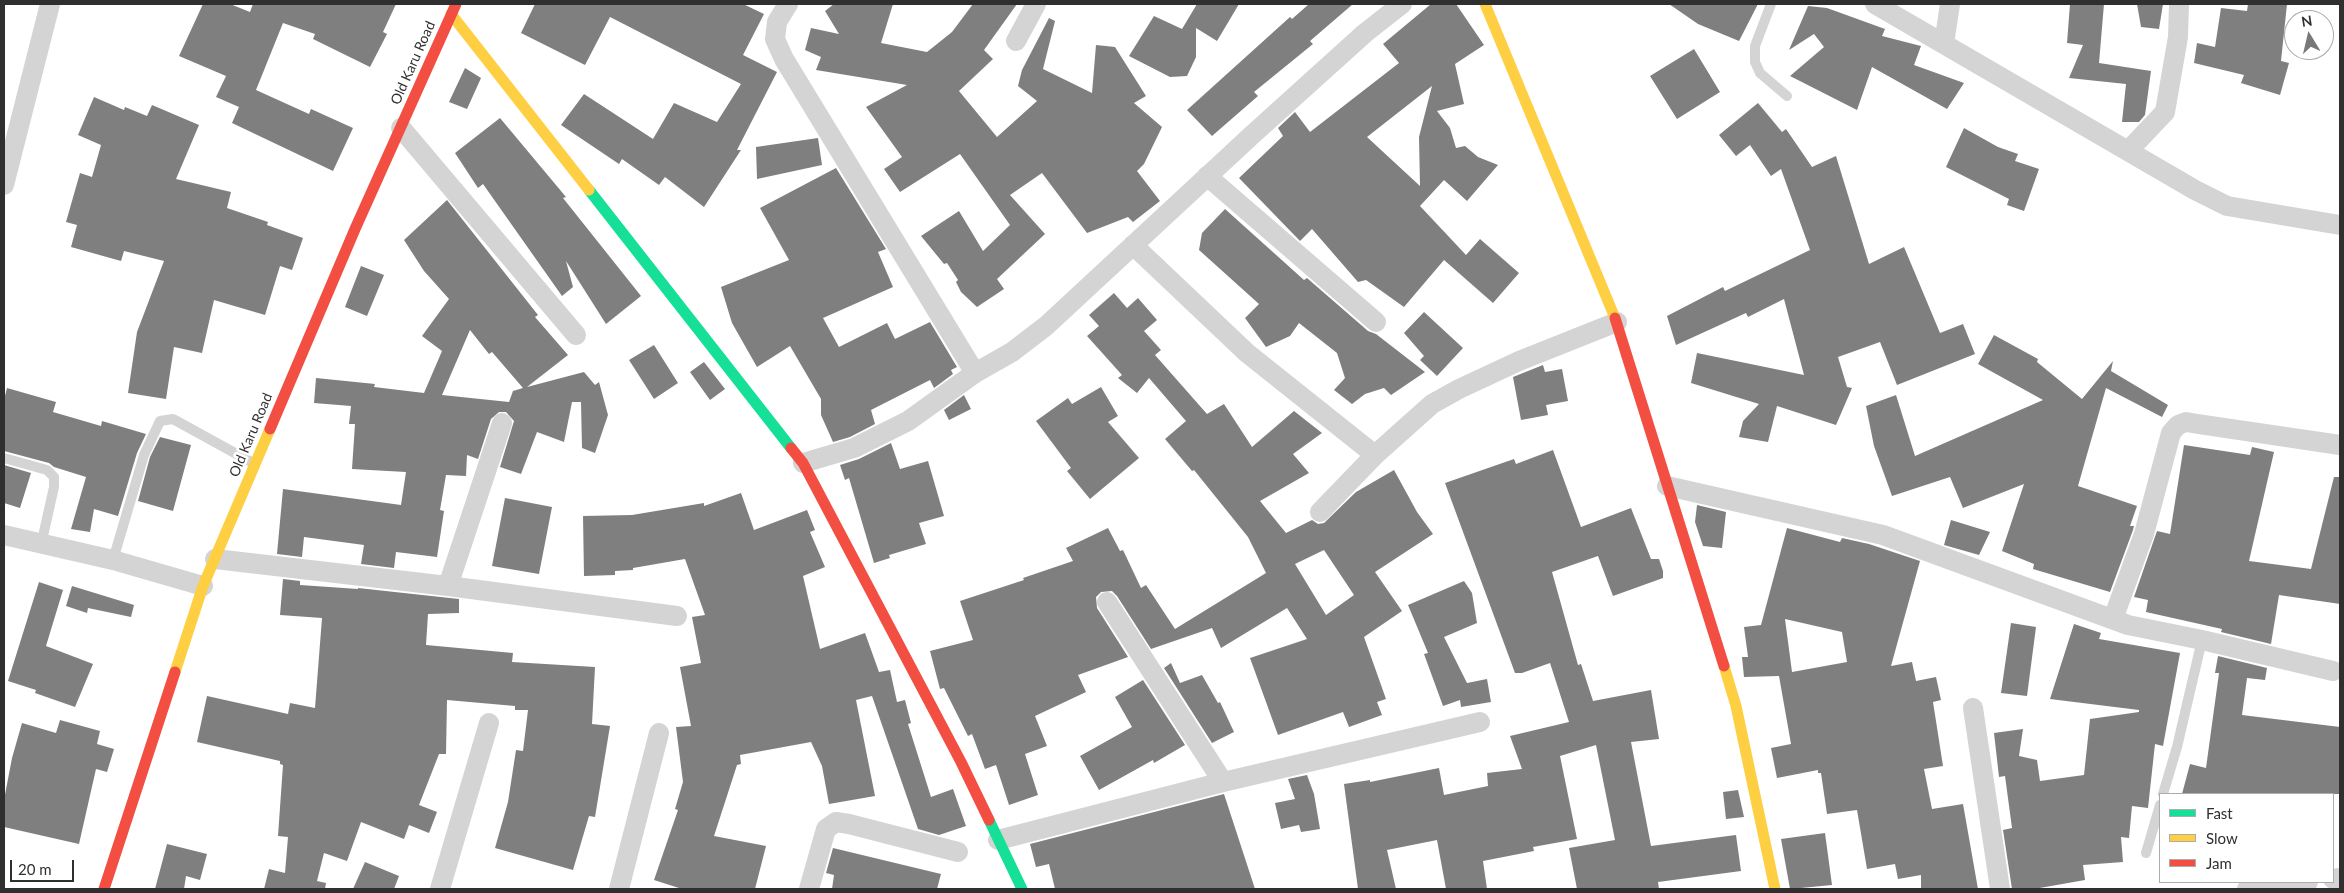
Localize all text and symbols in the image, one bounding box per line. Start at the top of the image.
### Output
north arrow [2284,10,2334,60]
text: N [2300,11,2313,30]
street label: Old Karu Road [387,19,439,107]
street label: Old Karu Road [226,391,276,479]
legend [2159,793,2334,883]
text: Fast [2206,804,2233,822]
text: Slow [2206,829,2238,847]
scale bar [12,850,76,882]
text: Jam [2206,854,2232,872]
text: 20 m [18,860,52,878]

